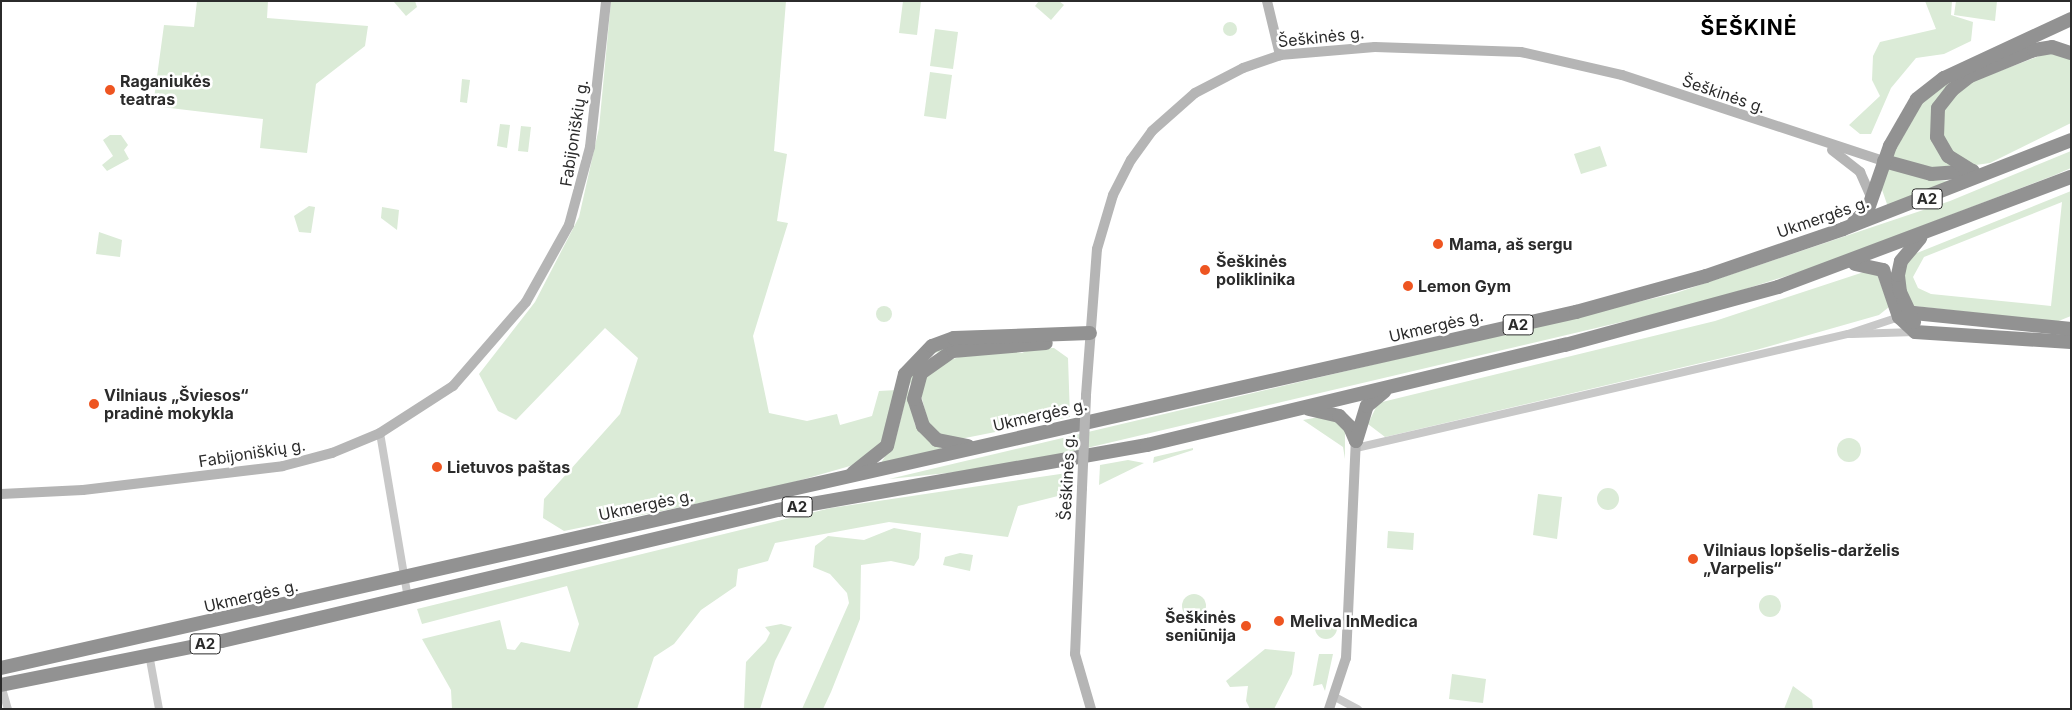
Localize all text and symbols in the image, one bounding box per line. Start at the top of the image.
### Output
district label: ŠEŠKINĖ [1700,15,1798,41]
street label: Šeškinės g. [1277,23,1365,51]
place label: Raganiukės teatras [120,71,211,109]
street label: Šeškinės g. [1680,71,1768,117]
street label: Fabijoniškių g. [556,78,592,188]
marker: Raganiukės teatras [104,84,116,96]
road number: A2 [1911,186,1943,212]
street label: Ukmergės g. [1774,192,1872,242]
place label: Mama, aš sergu [1449,234,1573,254]
marker: Mama, aš sergu [1431,237,1445,251]
place label: Šeškinės poliklinika [1216,251,1295,289]
marker: Šeškinės poliklinika [1198,263,1212,277]
place label: Lemon Gym [1418,276,1511,296]
marker: Lemon Gym [1402,280,1414,292]
street label: Ukmergės g. [1387,306,1485,346]
road number: A2 [1502,312,1534,338]
place label: Vilniaus „Šviesos“ pradinė mokykla [104,385,249,423]
street label: Ukmergės g. [991,395,1089,435]
marker: Vilniaus „Šviesos“ pradinė mokykla [88,398,100,410]
street label: Šeškinės g. [1055,433,1079,521]
street label: Fabijoniškių g. [197,435,307,471]
place label: Lietuvos paštas [447,457,570,477]
marker: Lietuvos paštas [431,461,443,473]
street label: Ukmergės g. [597,486,695,524]
road number: A2 [781,494,813,520]
place label: Vilniaus lopšelis-darželis „Varpelis“ [1703,540,1900,578]
marker: Vilniaus lopšelis-darželis „Varpelis“ [1687,553,1699,565]
street label: Ukmergės g. [202,576,300,616]
place label: Šeškinės seniūnija [1165,607,1236,645]
place label: Meliva InMedica [1290,611,1418,631]
marker: Meliva InMedica [1272,614,1286,628]
marker: Šeškinės seniūnija [1240,620,1252,632]
road number: A2 [189,632,221,656]

